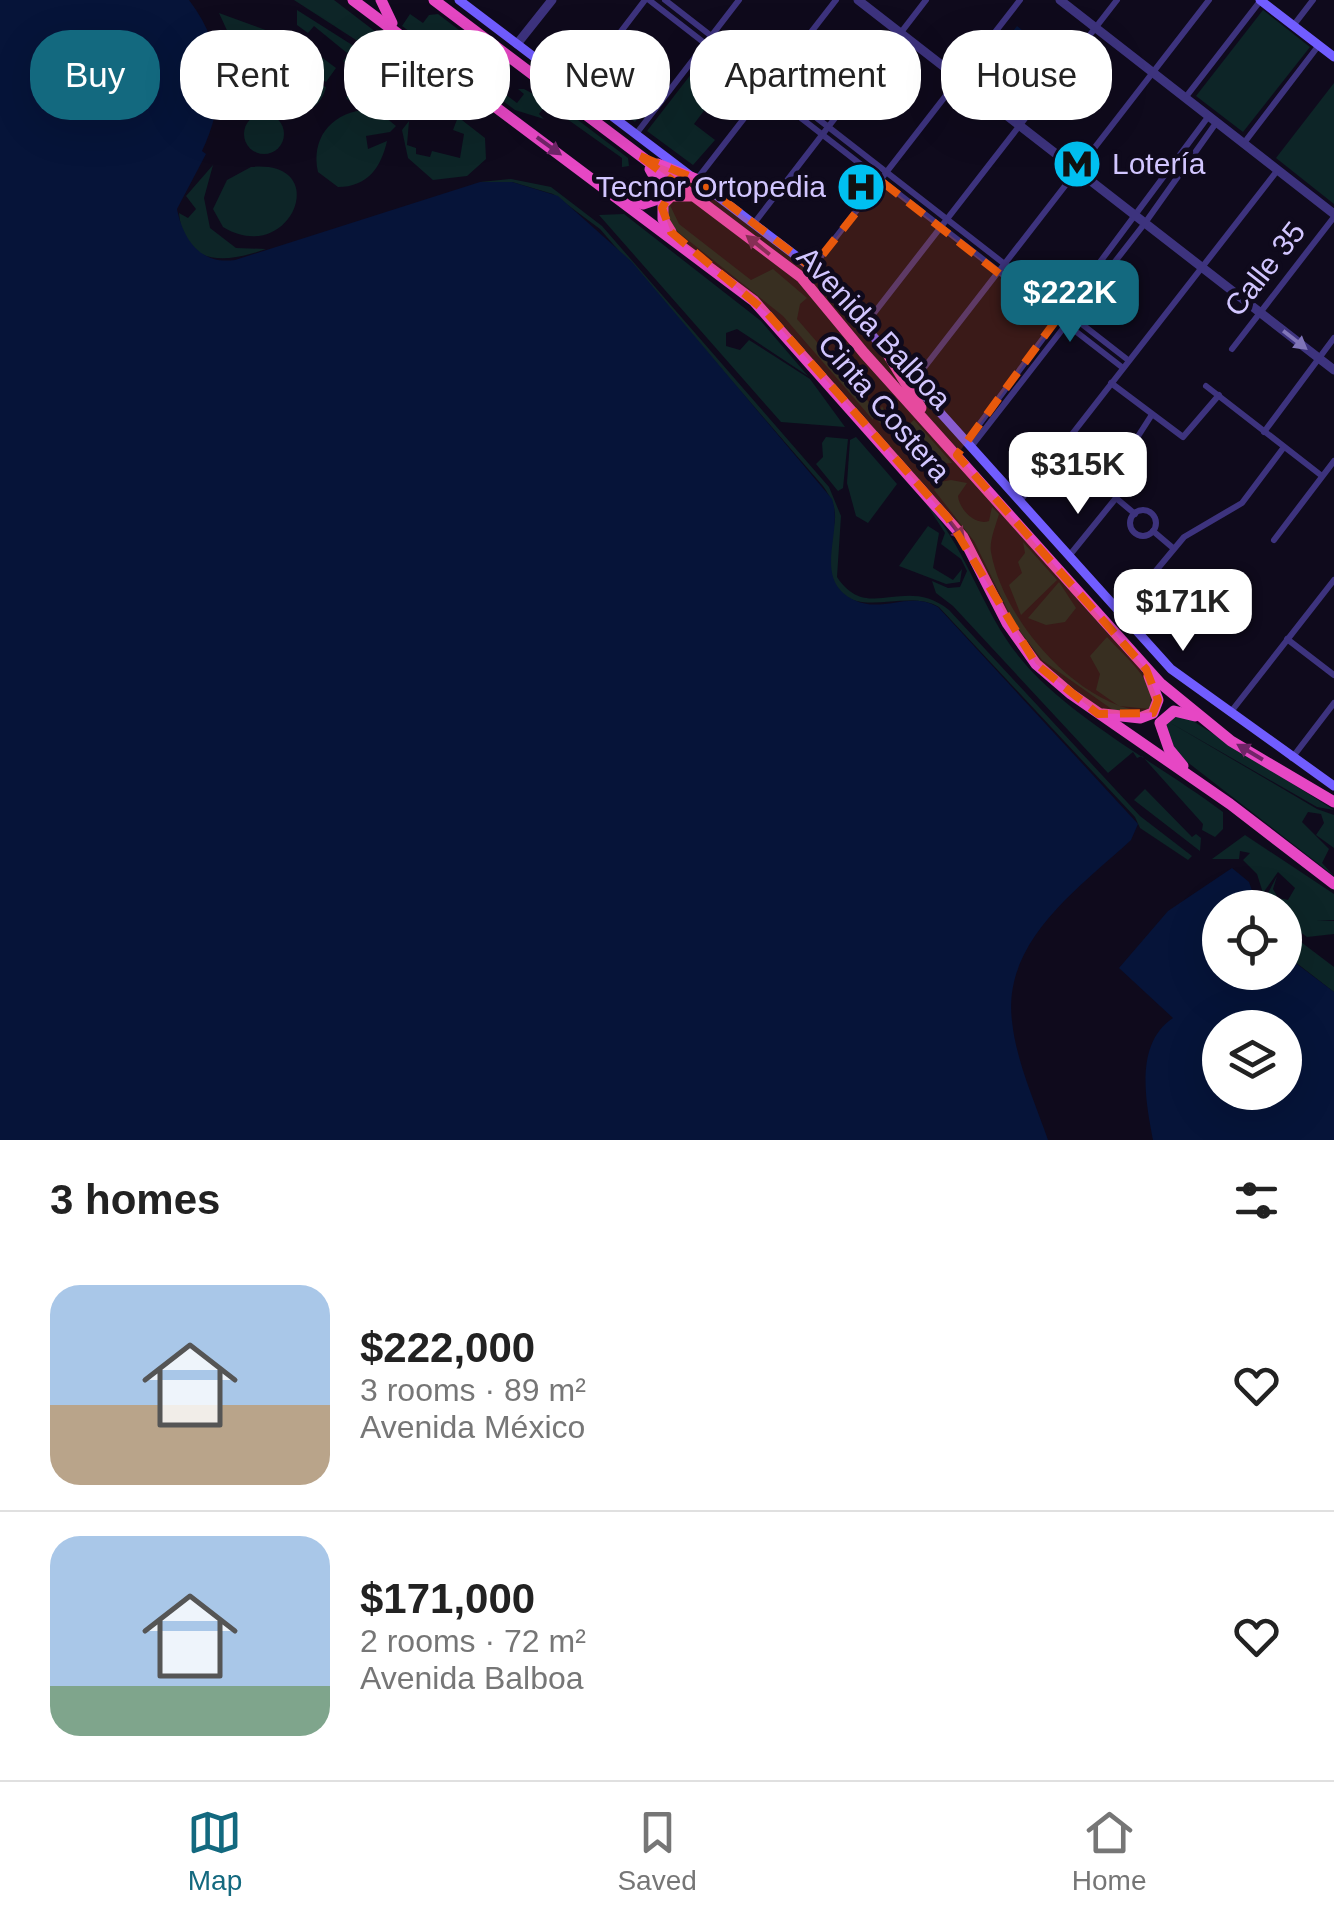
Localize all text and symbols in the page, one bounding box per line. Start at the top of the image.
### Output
chip: Buy [30,30,160,120]
chip: Rent [180,30,324,120]
chip: Filters [344,30,510,120]
chip: New [530,30,670,120]
chip: Apartment [690,30,921,120]
chip: House [941,30,1112,120]
one-way arrow [536,136,563,156]
metro station icon: Lotería [1051,138,1103,190]
place label: Lotería [1112,147,1206,180]
hospital icon: Tecnor Ortopedia [835,161,887,213]
place label: Tecnor Ortopedia [596,170,826,203]
street label: Calle 35 [1218,215,1311,322]
one-way arrow [745,235,770,256]
street label: Avenida Balboa [791,240,958,416]
pin: $222K [1000,260,1140,345]
text: $222K [1023,274,1117,310]
street label: Cinta Costera [812,328,957,488]
one-way arrow [1282,329,1308,349]
pin: $315K [1008,432,1148,517]
text: $315K [1031,446,1125,482]
one-way arrow [945,515,965,541]
pin: $171K [1113,569,1253,654]
text: $171K [1136,583,1230,619]
one-way arrow [1236,744,1264,761]
map controls [1202,890,1302,1110]
button: locate [1202,890,1302,990]
button: layers [1202,1010,1302,1110]
icon: filters [1229,1173,1284,1228]
text: 3 homes [50,1176,220,1223]
text: $222,000 [360,1324,535,1371]
icon: home [130,1325,250,1445]
icon: heart [1229,1358,1284,1413]
text: 3 rooms · 89 m² [360,1372,586,1408]
text: Avenida México [360,1409,585,1445]
text: $171,000 [360,1575,535,1622]
icon: home [130,1576,250,1696]
icon: heart [1229,1609,1284,1664]
text: 2 rooms · 72 m² [360,1623,586,1659]
text: Avenida Balboa [360,1660,584,1696]
tab: Map [187,1805,242,1897]
tab: Saved [617,1805,697,1897]
tab: Home [1072,1805,1146,1897]

